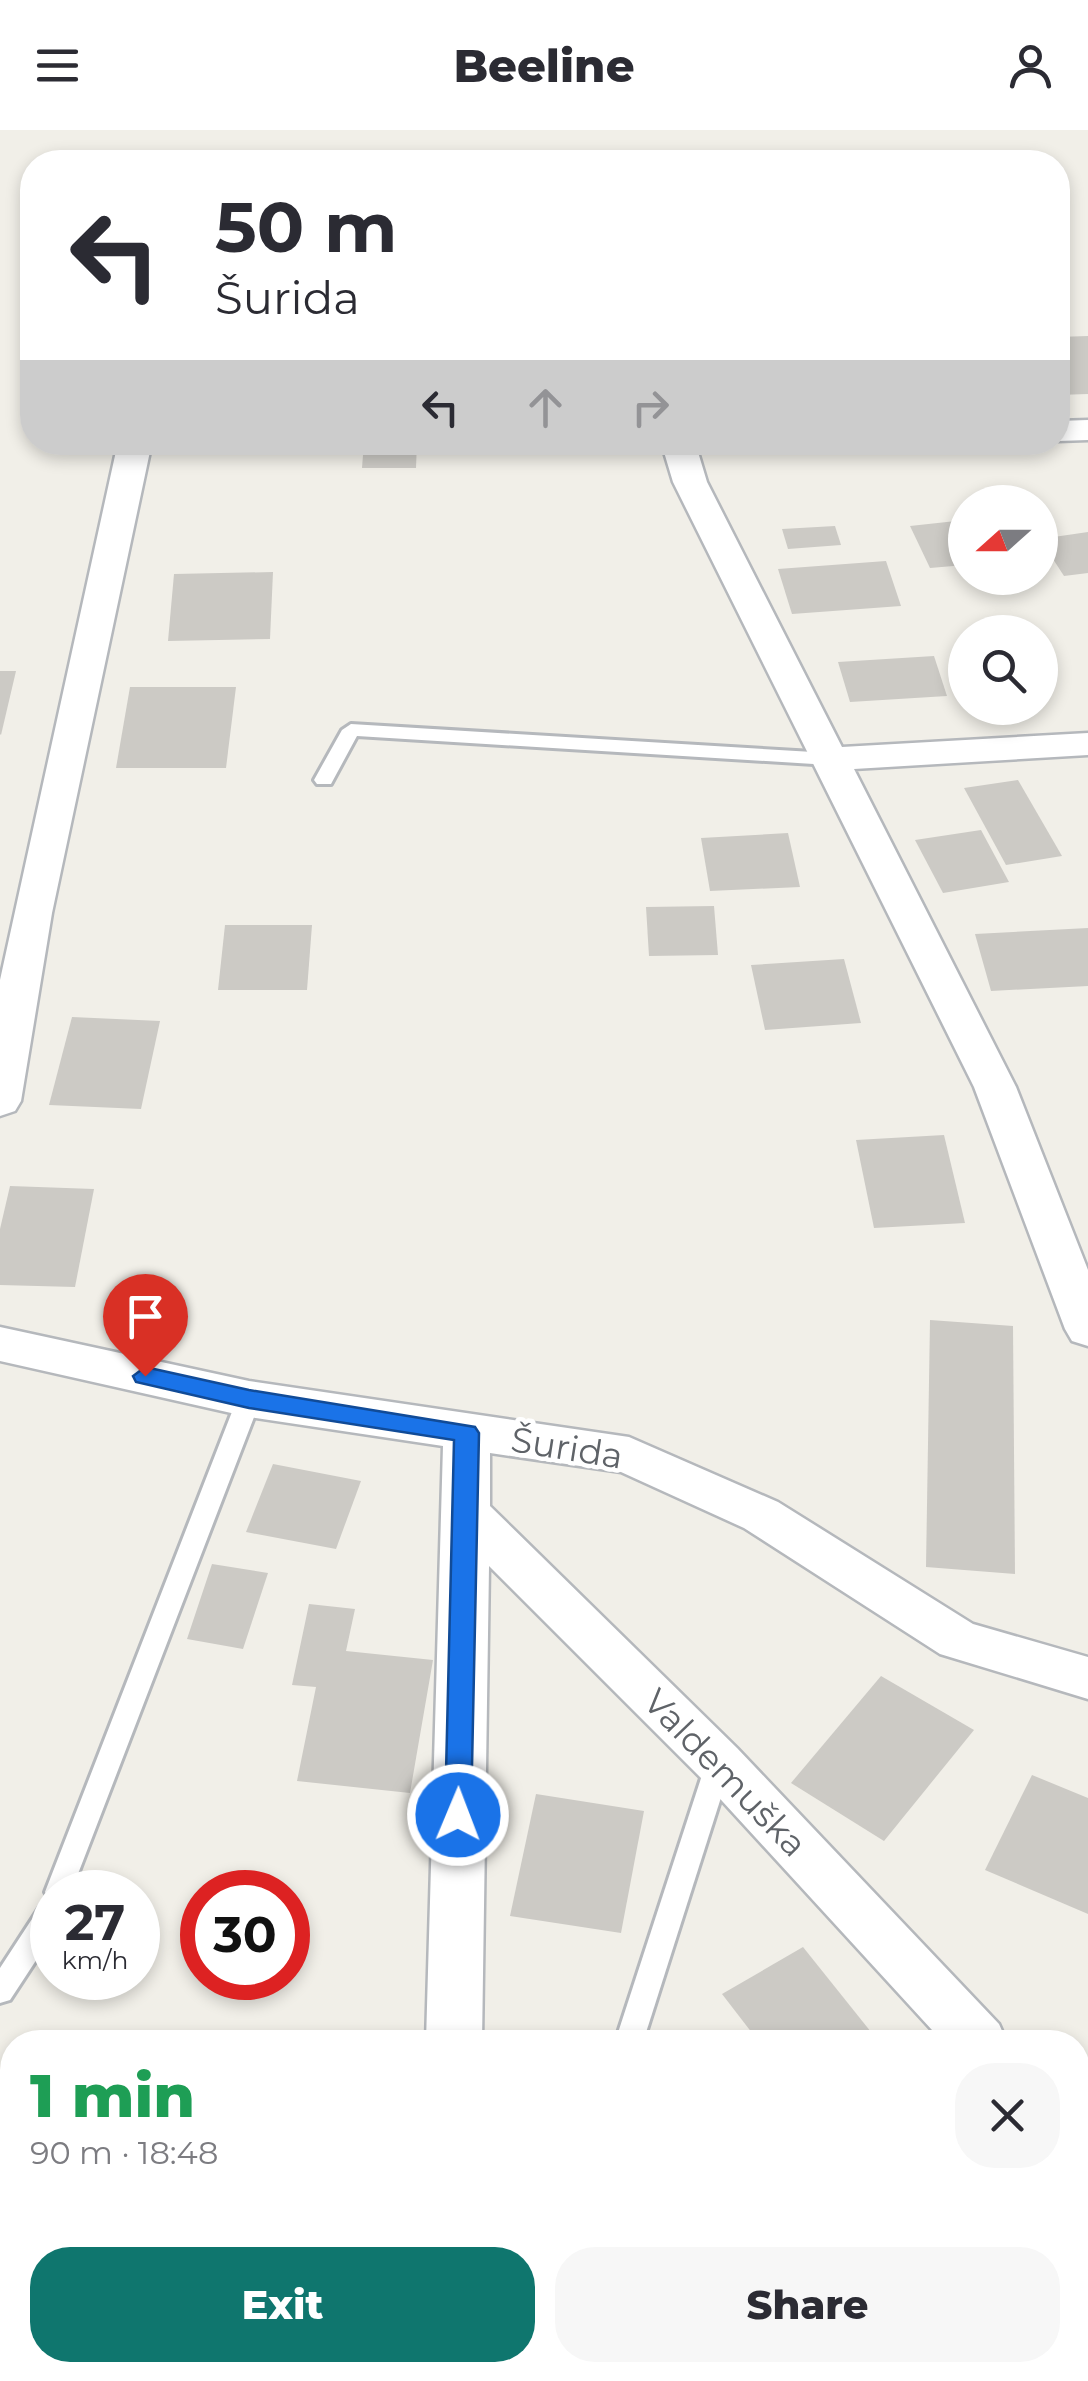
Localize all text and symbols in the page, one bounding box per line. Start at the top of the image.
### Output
icon: menu [30,38,85,93]
text: Beeline [453,38,635,93]
icon: person [1003,38,1058,93]
text: 50 m [215,184,397,270]
icon: left [50,190,180,320]
text: Šurida [215,270,360,325]
icon: left [413,380,468,435]
icon: ahead [518,380,573,435]
icon: right [623,380,678,435]
north arrow [948,485,1058,595]
map controls [948,485,1058,725]
button: search [948,615,1058,725]
pin [103,1274,188,1377]
icon: arrive [118,1289,173,1344]
street label: Šurida [508,1417,626,1478]
street label: Valdemuška [635,1680,816,1865]
position arrow [406,1763,510,1867]
speed limit sign: 30 [180,1870,310,2000]
text: 27 [65,1892,125,1953]
text: km/h [62,1945,128,1975]
text: 1 min [30,2059,195,2132]
button: close [955,2063,1060,2168]
text: 90 m · 18:48 [30,2133,218,2172]
button: Exit [30,2247,535,2362]
button: Share [555,2247,1060,2362]

